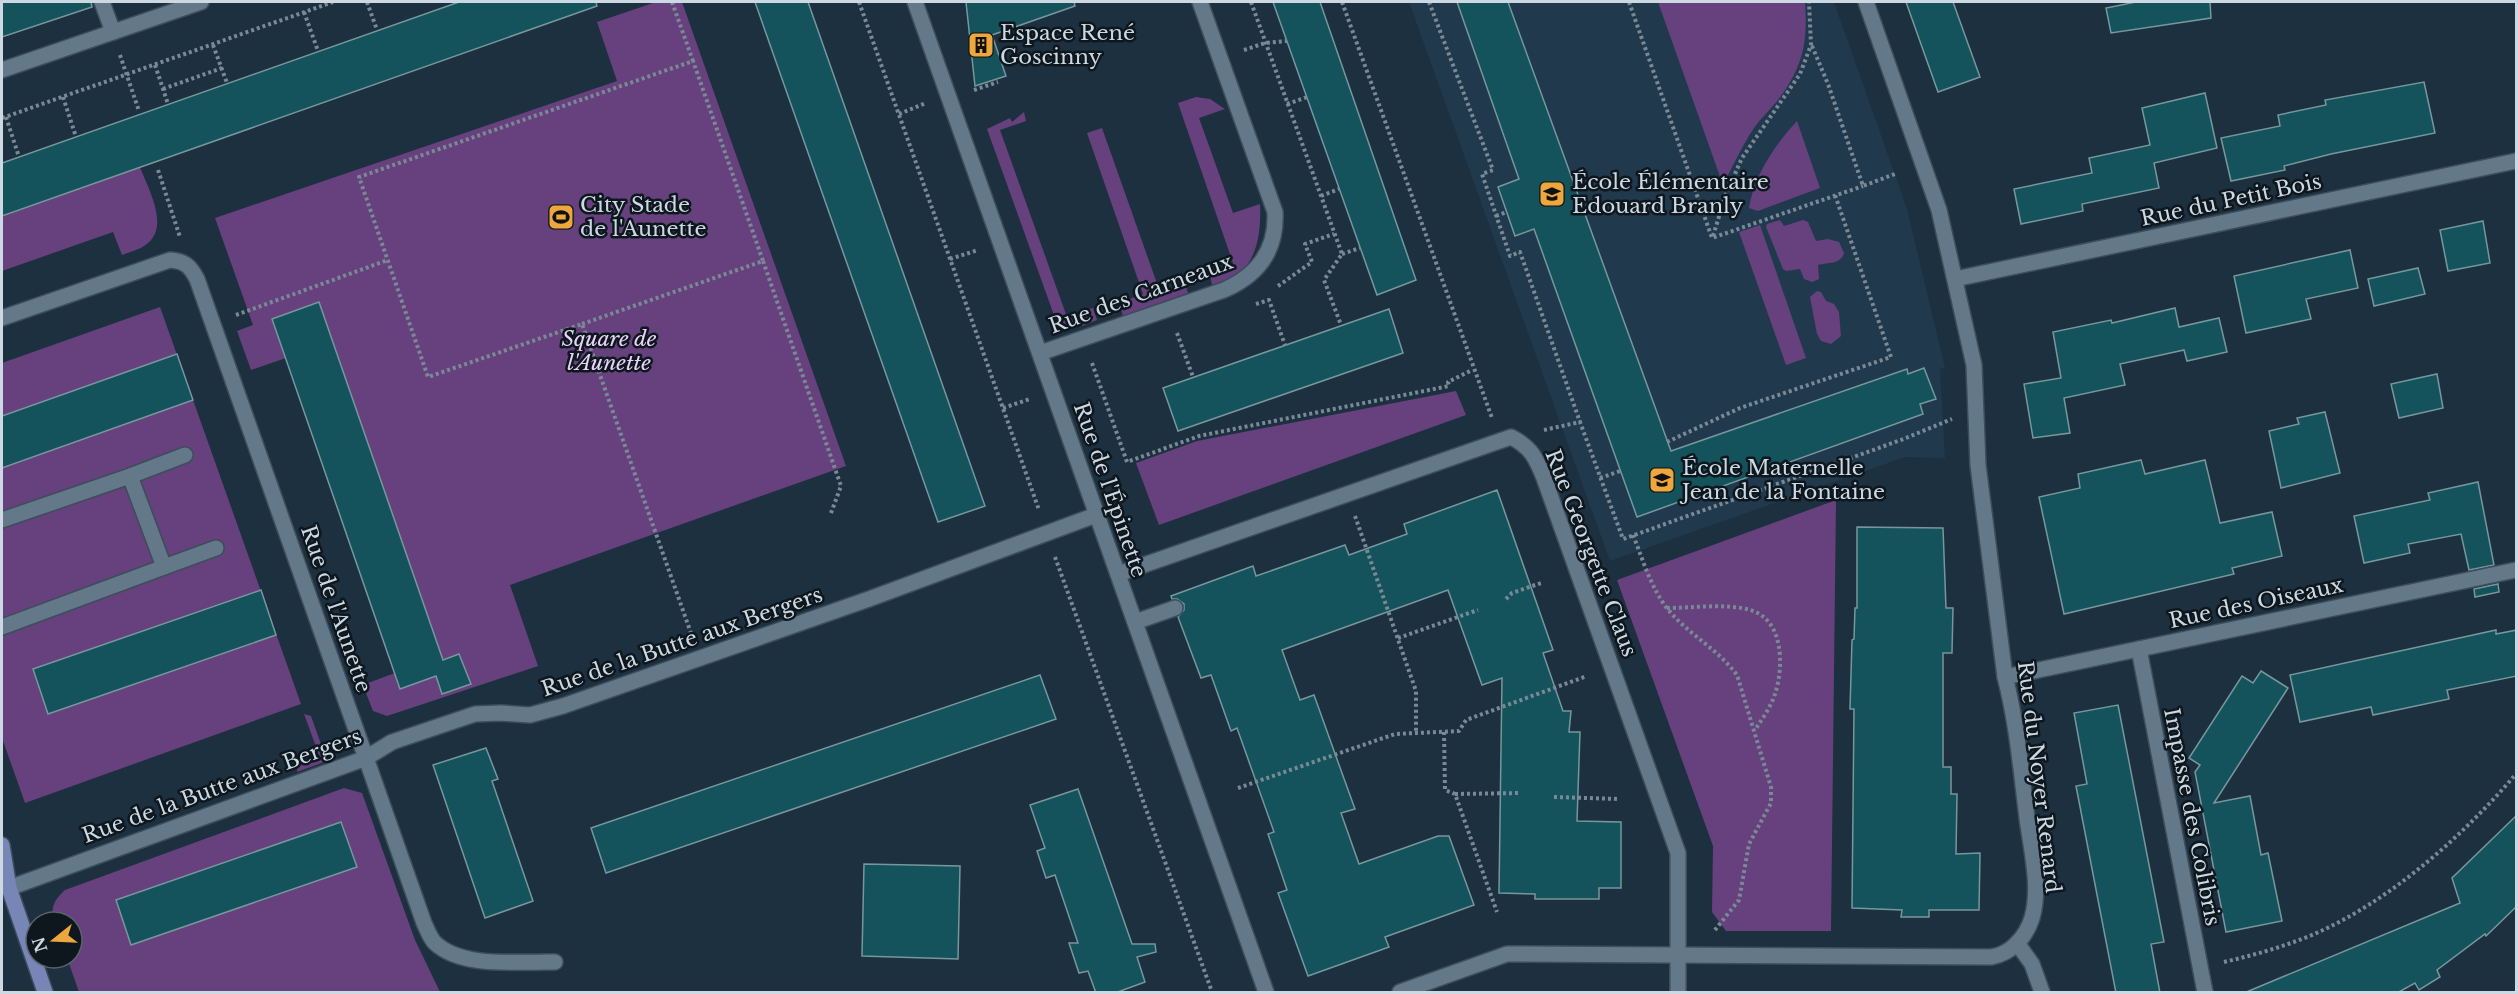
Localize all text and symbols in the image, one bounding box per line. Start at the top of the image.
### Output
place label: Espace René Goscinny [1000,20,1135,70]
building icon: Espace René Goscinny [966,30,996,60]
street label: Rue du Petit Bois [2138,168,2324,232]
place label: École Élémentaire Edouard Branly [1572,169,1769,219]
school or university icon: École Élémentaire Edouard Branly [1537,179,1567,209]
place label: City Stade de l'Aunette [580,192,707,242]
sports icon: City Stade de l'Aunette [546,202,576,232]
street label: Rue des Carneaux [1045,249,1237,339]
park label: Square de l'Aunette [562,326,657,376]
street label: Rue de l'Épinette [1068,399,1152,581]
street label: Rue Georgette Claus [1539,446,1643,660]
place label: École Maternelle Jean de la Fontaine [1679,455,1885,505]
school or university icon: École Maternelle Jean de la Fontaine [1647,465,1677,495]
street label: Rue de l'Aunette [295,522,377,696]
street label: Rue des Oiseaux [2166,572,2346,634]
street label: Rue de la Butte aux Bergers [538,582,826,702]
street label: Rue du Noyer Renard [2012,659,2066,895]
street label: Impasse des Colibris [2158,706,2226,928]
street label: Rue de la Butte aux Bergers [79,723,365,849]
north arrow [24,910,84,970]
text: N [28,934,52,955]

